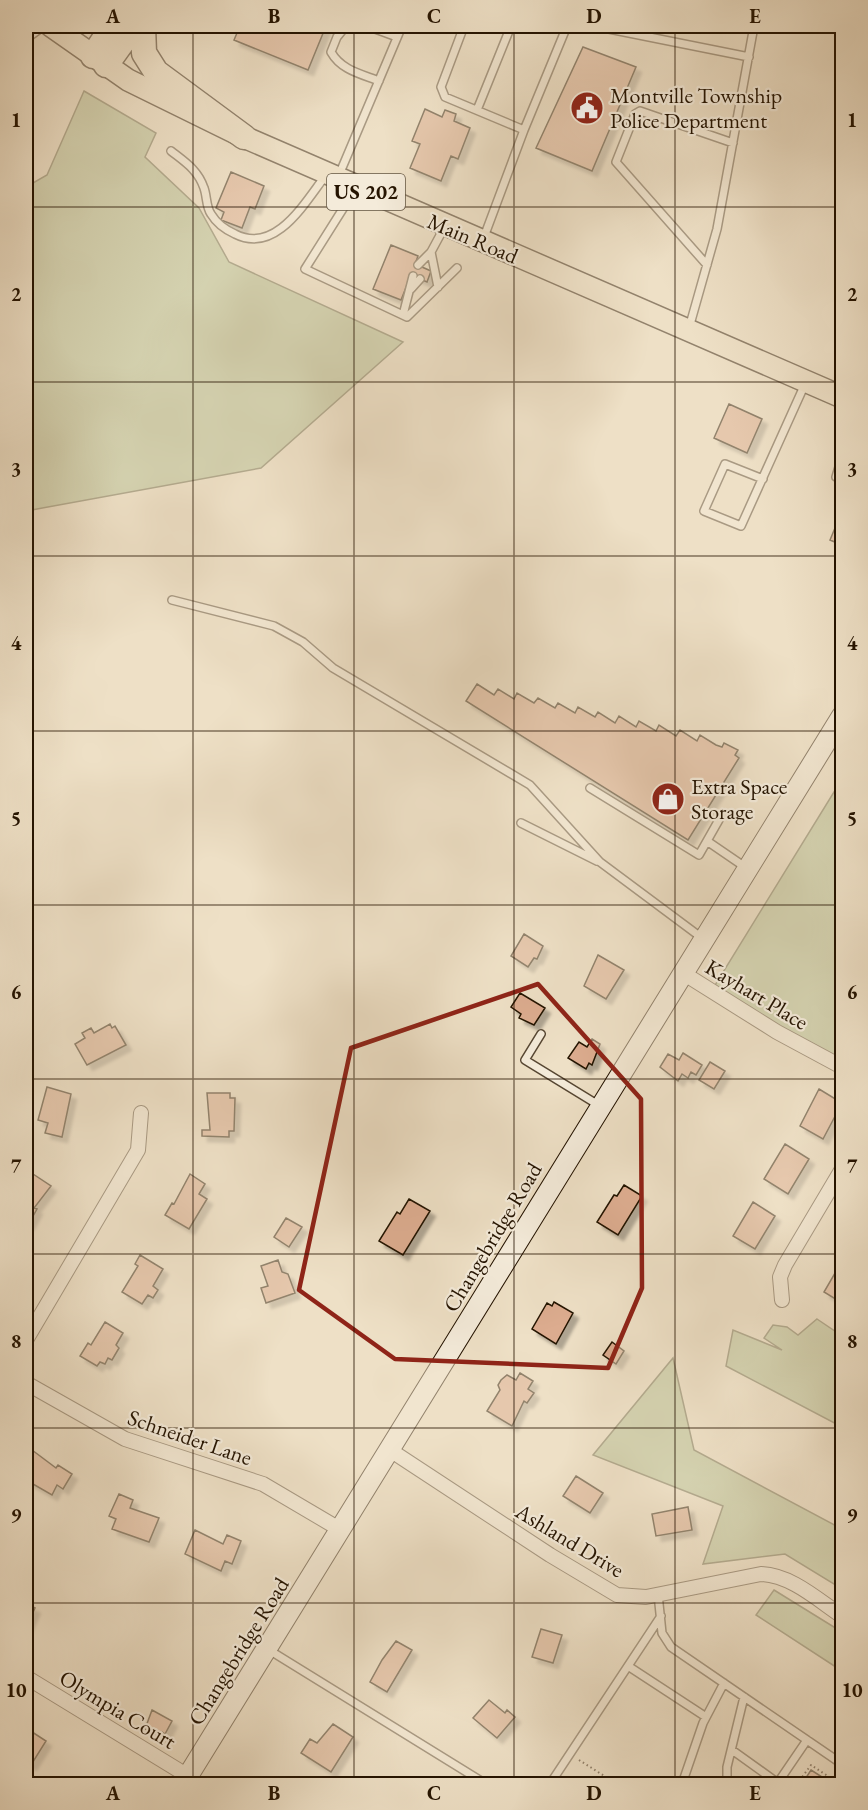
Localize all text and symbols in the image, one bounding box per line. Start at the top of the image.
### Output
text: A [105,3,121,29]
text: B [268,3,280,29]
text: C [427,3,441,29]
text: D [586,3,602,29]
text: E [749,3,761,29]
place label: Montville Township Police Department [610,81,782,135]
public building icon: Montville Township Police Department [569,90,605,126]
text: 1 [11,107,21,133]
text: 1 [847,107,857,133]
road number: US 202 [327,174,405,210]
street label: Main Road [423,206,523,271]
text: 2 [11,281,22,307]
text: 2 [847,281,858,307]
text: 3 [11,456,21,482]
text: 3 [847,456,857,482]
text: 4 [11,630,22,656]
text: 4 [847,630,858,656]
place label: Extra Space Storage [691,772,788,826]
shop icon: Extra Space Storage [650,781,686,817]
text: 5 [11,805,21,831]
text: 5 [847,805,857,831]
street label: Kayhart Place [700,952,814,1037]
text: 6 [11,979,22,1005]
text: 6 [847,979,858,1005]
text: 7 [11,1153,22,1179]
text: 7 [847,1153,858,1179]
street label: Changebridge Road [436,1156,549,1317]
text: 8 [11,1328,21,1354]
text: 8 [847,1328,857,1354]
street label: Schneider Lane [124,1403,256,1472]
street label: Ashland Drive [509,1496,630,1584]
text: 9 [11,1502,22,1528]
text: 9 [847,1502,858,1528]
street label: Changebridge Road [181,1571,296,1731]
street label: Olympia Court [54,1663,182,1756]
text: 10 [5,1677,27,1703]
text: 10 [841,1677,863,1703]
text: A [105,1780,121,1806]
text: B [268,1780,280,1806]
text: C [427,1780,441,1806]
text: D [586,1780,602,1806]
text: E [749,1780,761,1806]

